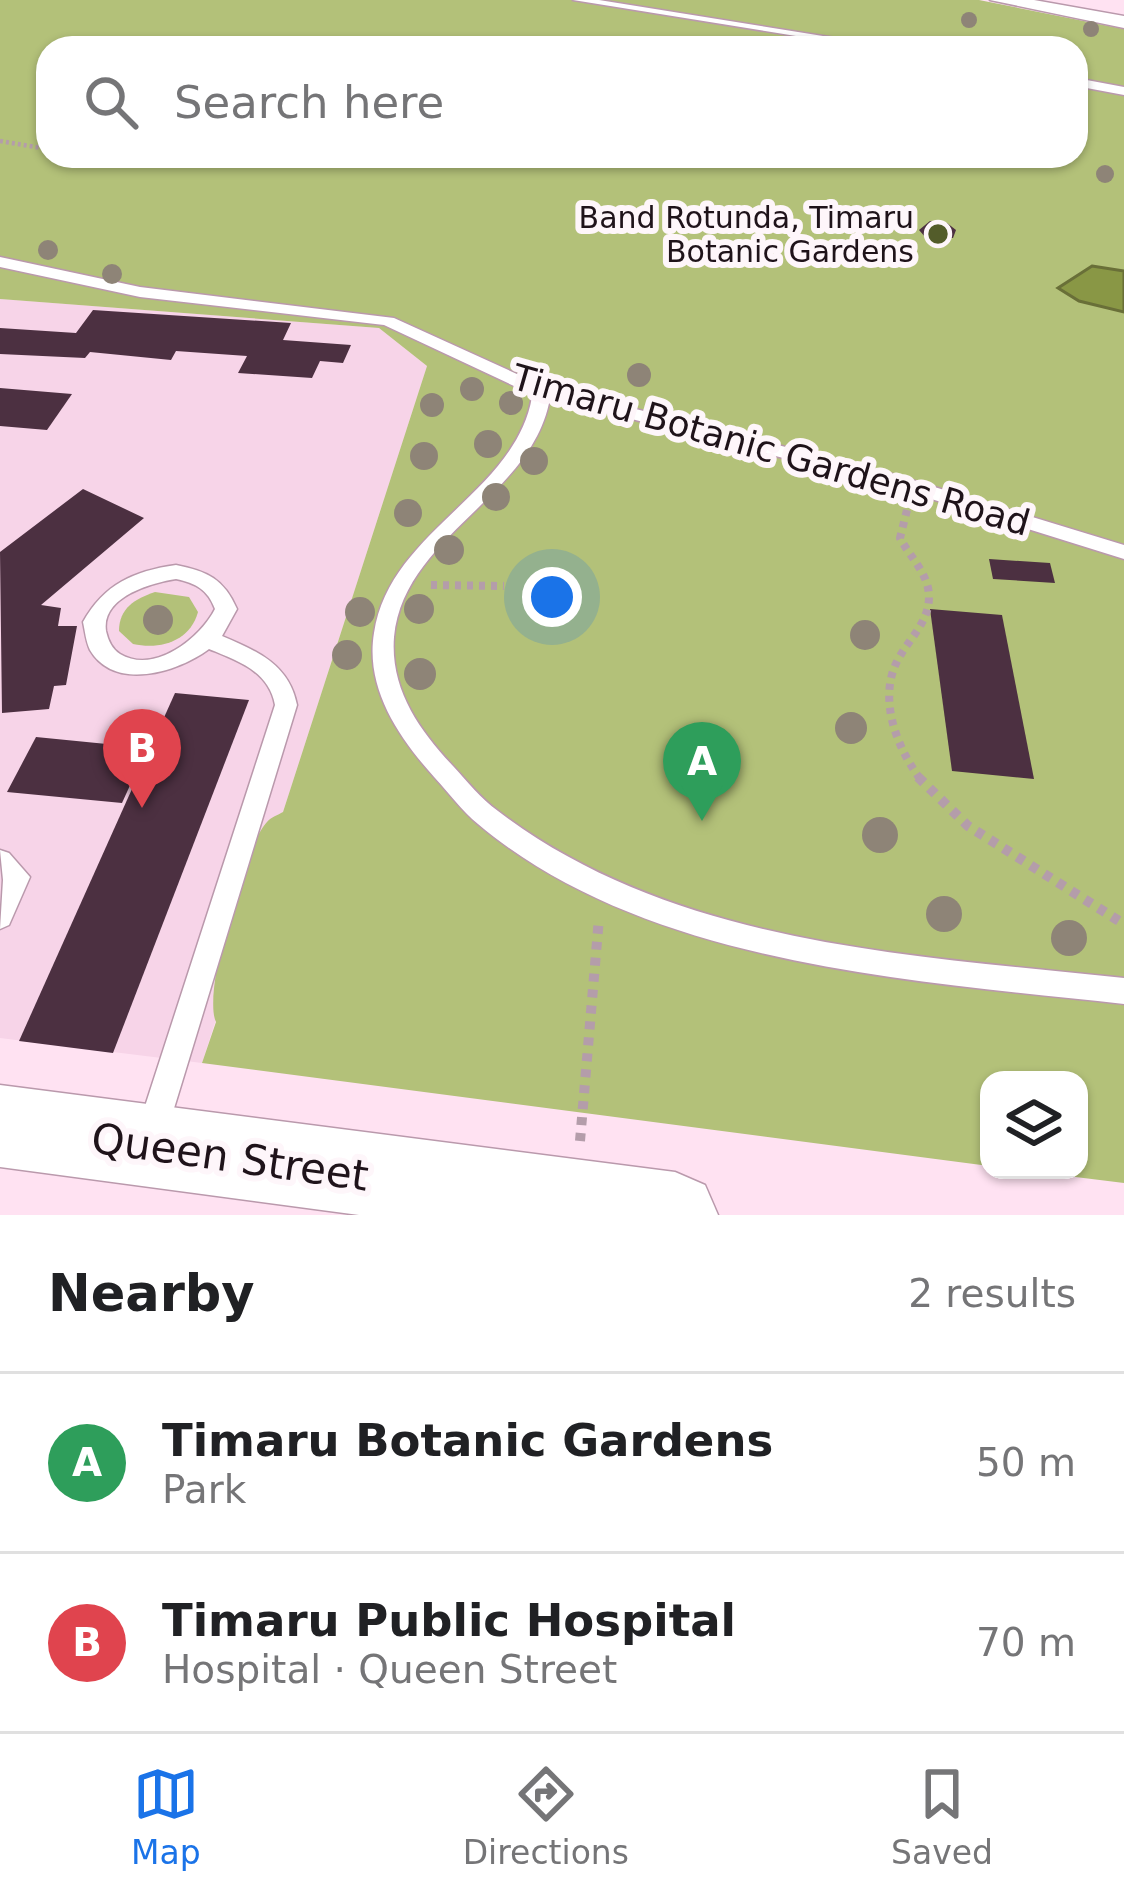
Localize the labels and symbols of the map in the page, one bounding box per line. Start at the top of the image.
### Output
place label: Band Rotunda, Timaru Botanic Gardens [579,200,914,269]
marker: Band Rotunda, Timaru Botanic Gardens [925,221,951,247]
street label: Timaru Botanic Gardens Road [507,356,1035,544]
your location [522,567,582,627]
pin: B [103,709,181,808]
pin: A [663,722,741,821]
street label: Queen Street [88,1113,372,1201]

